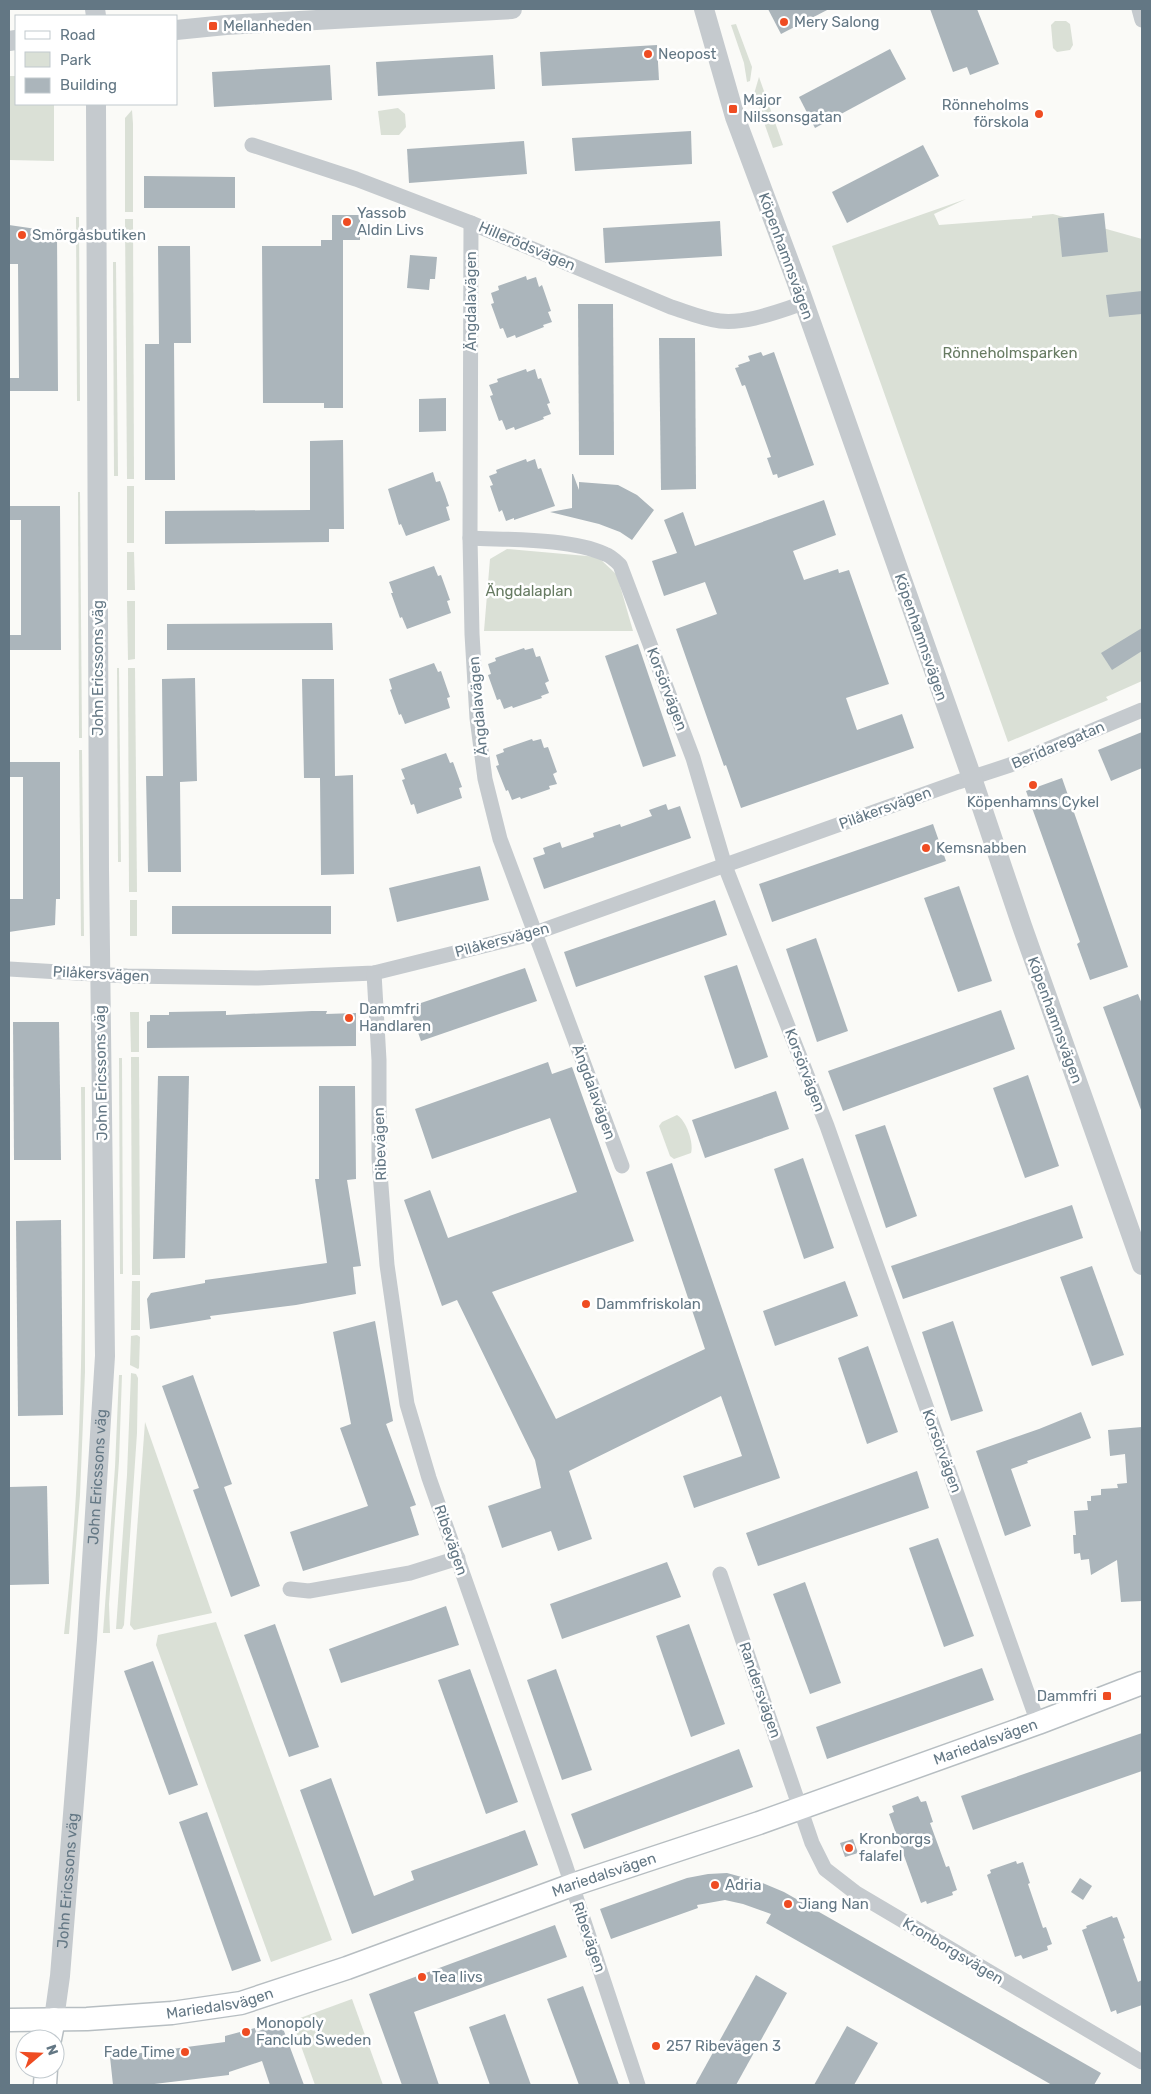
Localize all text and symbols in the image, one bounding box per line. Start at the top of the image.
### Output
place label: Mery Salong [794,13,879,31]
legend [15,15,178,105]
marker: Mery Salong [778,16,790,28]
place label: Mellanheden [223,17,312,35]
marker: Mellanheden [207,20,219,32]
text: Road [60,26,96,44]
place label: Neopost [658,45,717,63]
marker: Neopost [642,48,654,60]
text: Park [60,51,91,69]
text: Building [60,76,117,94]
place label: Major Nilssonsgatan [743,91,842,126]
place label: Rönneholms förskola [942,96,1029,131]
marker: Major Nilssonsgatan [727,103,739,115]
marker: Rönneholms förskola [1033,108,1045,120]
street label: Köpenhamnsvägen [755,190,817,322]
place label: Yassob Aldin Livs [357,204,424,239]
marker: Yassob Aldin Livs [341,216,353,228]
street label: Hillerödsvägen [476,218,578,274]
place label: Smörgåsbutiken [32,226,146,244]
marker: Smörgåsbutiken [16,229,28,241]
street label: Ängdalavägen [462,251,480,351]
park label: Rönneholmsparken [942,344,1078,362]
street label: Köpenhamnsvägen [891,571,951,703]
park label: Ängdalaplan [485,582,573,600]
street label: John Ericssons väg [89,600,107,736]
street label: Korsörvägen [643,645,691,733]
street label: Ängdalavägen [465,655,491,757]
street label: Beridaregatan [1009,717,1107,773]
marker: Köpenhamns Cykel [1027,779,1039,791]
street label: Pilåkersvägen [836,783,934,833]
place label: Köpenhamns Cykel [967,793,1099,811]
place label: Kemsnabben [936,839,1027,857]
marker: Kemsnabben [920,842,932,854]
street label: Pilåkersvägen [453,919,551,961]
street label: Köpenhamnsvägen [1024,954,1086,1086]
street label: Pilåkersvägen [52,962,150,986]
place label: Dammfri Handlaren [359,1000,431,1035]
street label: John Ericssons väg [91,1005,111,1141]
marker: Dammfri Handlaren [343,1012,355,1024]
street label: Korsörvägen [781,1026,829,1114]
street label: Ängdalavägen [568,1042,620,1142]
street label: Ribevägen [370,1107,390,1181]
place label: Dammfriskolan [596,1295,701,1313]
marker: Dammfriskolan [580,1298,592,1310]
street label: Korsörvägen [919,1407,965,1495]
street label: John Ericssons väg [84,1408,111,1545]
street label: Ribevägen [431,1502,471,1578]
street label: Randersvägen [735,1640,785,1740]
place label: Dammfri [1037,1687,1097,1705]
marker: Dammfri [1101,1690,1113,1702]
street label: Mariedalsvägen [931,1715,1040,1769]
street label: John Ericssons väg [53,1812,82,1949]
place label: Kronborgs falafel [859,1830,931,1865]
marker: Kronborgs falafel [843,1842,855,1854]
street label: Mariedalsvägen [549,1849,658,1901]
place label: Adria [725,1876,762,1894]
marker: Adria [709,1879,721,1891]
place label: Jiang Nan [798,1895,869,1913]
marker: Jiang Nan [782,1898,794,1910]
street label: Ribevägen [569,1899,609,1975]
street label: Kronborgsvägen [899,1914,1007,1988]
place label: Tea livs [432,1968,483,1986]
marker: Tea livs [416,1971,428,1983]
street label: Mariedalsvägen [165,1984,276,2023]
place label: Monopoly Fanclub Sweden [256,2014,371,2049]
marker: Monopoly Fanclub Sweden [240,2026,252,2038]
north arrow [15,2029,65,2079]
place label: 257 Ribevägen 3 [666,2037,781,2055]
marker: 257 Ribevägen 3 [650,2040,662,2052]
text: N [42,2042,61,2057]
place label: Fade Time [104,2043,175,2061]
marker: Fade Time [179,2046,191,2058]

